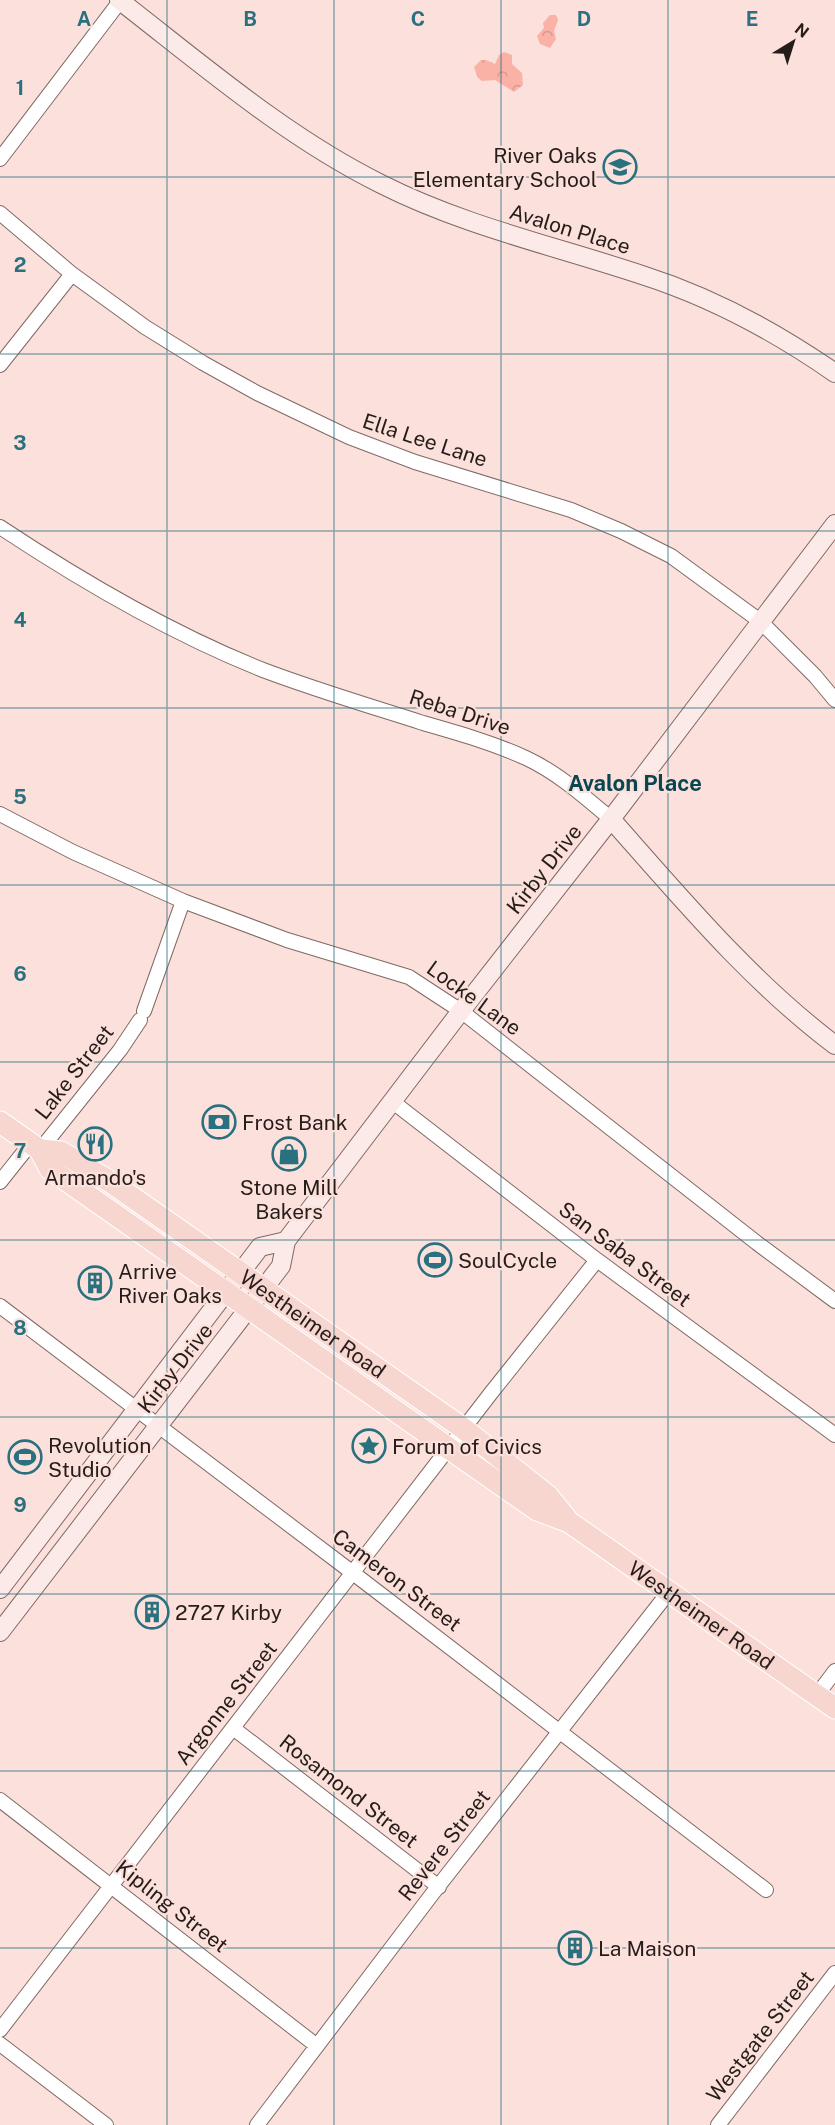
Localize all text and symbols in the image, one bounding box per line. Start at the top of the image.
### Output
text: A [77,7,91,31]
text: B [243,7,257,31]
text: C [411,7,425,31]
text: D [577,7,591,31]
text: E [746,7,758,31]
north arrow [763,12,823,72]
text: N [791,19,813,42]
text: 1 [16,76,24,100]
place label: River Oaks Elementary School [413,143,597,192]
school or university icon: River Oaks Elementary School [602,149,638,185]
street label: Avalon Place [507,199,633,259]
text: 2 [14,253,26,277]
street label: Ella Lee Lane [359,408,491,472]
text: 3 [13,431,27,455]
text: 4 [13,608,27,632]
street label: Reba Drive [406,684,514,740]
district label: Avalon Place [568,770,702,796]
text: 5 [13,785,27,809]
street label: Kirby Drive [501,819,587,919]
street label: Locke Lane [422,955,526,1041]
text: 6 [13,962,27,986]
street label: Lake Street [29,1020,119,1124]
bank icon: Frost Bank [201,1104,237,1140]
place label: Frost Bank [242,1110,348,1135]
restaurant icon: Armando's [77,1126,113,1162]
shop icon: Stone Mill Bakers [271,1136,307,1172]
text: 7 [14,1139,26,1163]
place label: Armando's [44,1165,146,1190]
place label: Stone Mill Bakers [240,1175,338,1224]
street label: San Saba Street [554,1196,696,1312]
sports icon: SoulCycle [417,1242,453,1278]
place label: SoulCycle [458,1248,557,1273]
place label: Arrive River Oaks [118,1259,222,1308]
street label: Westheimer Road [235,1264,391,1383]
building icon: Arrive River Oaks [77,1265,113,1301]
text: 8 [13,1316,27,1340]
street label: Kirby Drive [132,1318,218,1418]
place icon: Forum of Civics [351,1428,387,1464]
place label: Revolution Studio [48,1433,151,1482]
place label: Forum of Civics [392,1434,542,1459]
sports icon: Revolution Studio [7,1439,43,1475]
text: 9 [13,1493,27,1517]
street label: Cameron Street [328,1524,466,1636]
street label: Westheimer Road [624,1555,779,1674]
building icon: 2727 Kirby [134,1594,170,1630]
place label: 2727 Kirby [175,1600,282,1625]
street label: Argonne Street [170,1636,282,1770]
street label: Rosamond Street [275,1729,423,1853]
street label: Revere Street [393,1784,495,1906]
street label: Kipling Street [111,1854,233,1958]
building icon: La Maison [557,1930,593,1966]
place label: La Maison [598,1936,696,1961]
street label: Westgate Street [701,1965,819,2107]

